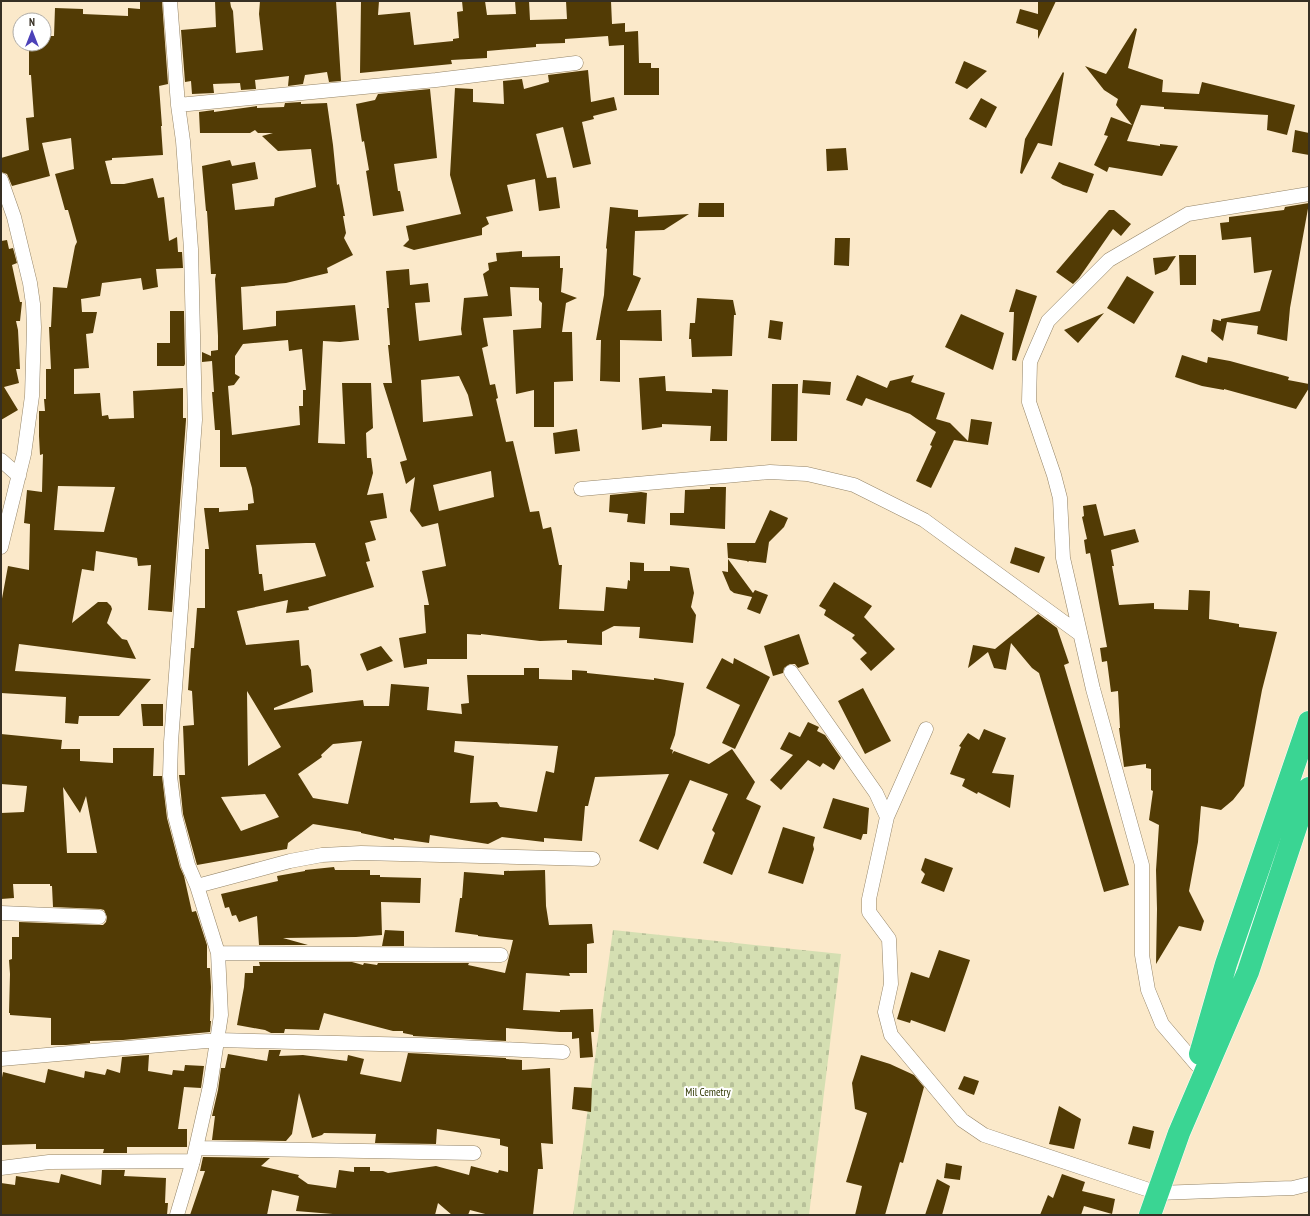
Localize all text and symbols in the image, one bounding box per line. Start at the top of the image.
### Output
north arrow [12,12,52,52]
text: N [29,15,35,29]
park label: Mil Cemetry [685,1085,732,1099]

